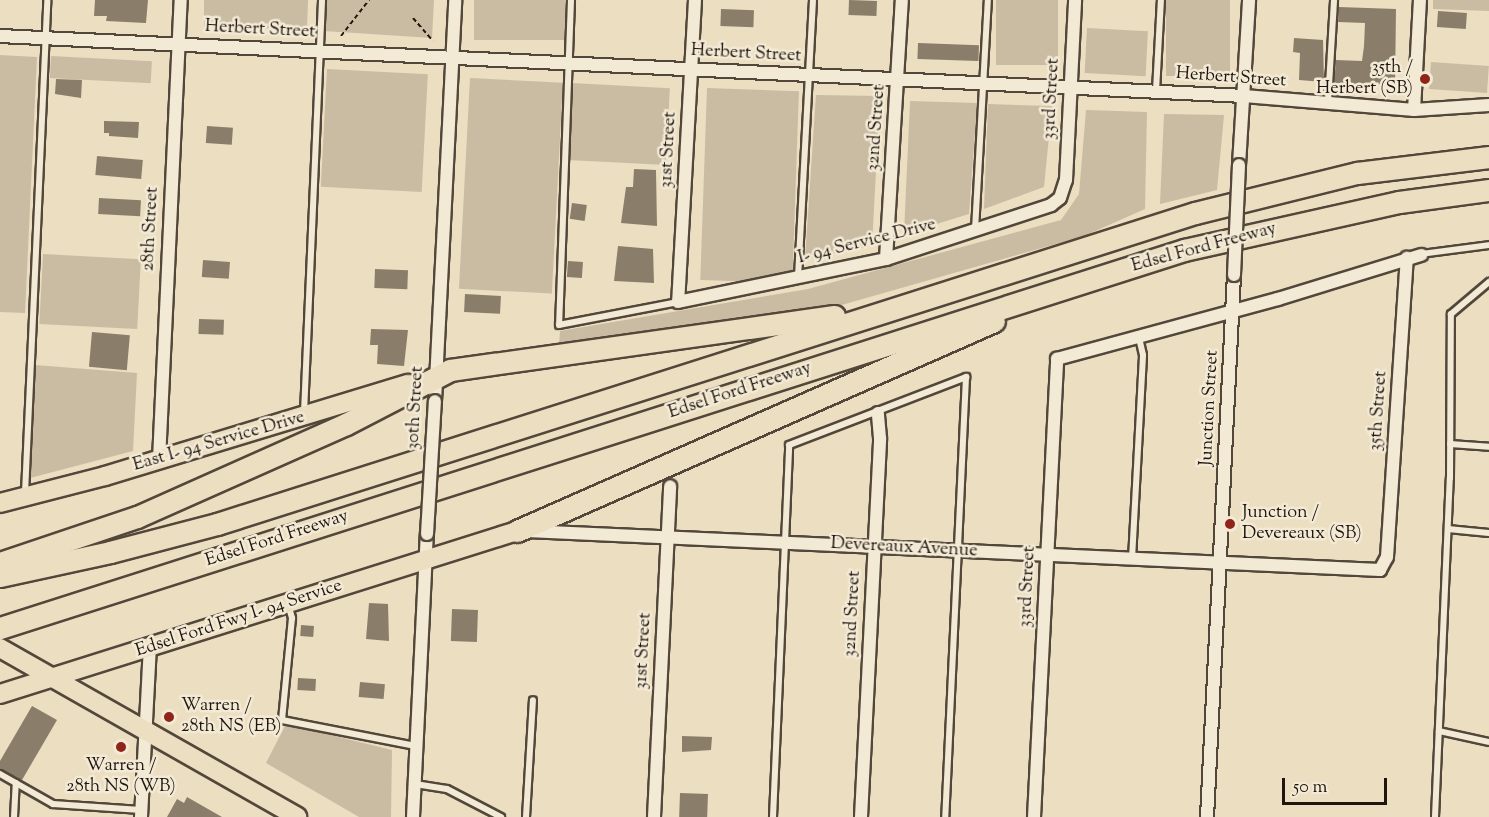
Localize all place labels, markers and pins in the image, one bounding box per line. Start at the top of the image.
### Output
place label: 35th / Herbert (SB) [1316,58,1413,100]
marker: 35th / Herbert (SB) [1418,72,1432,86]
place label: Junction / Devereaux (SB) [1242,503,1362,546]
marker: Junction / Devereaux (SB) [1223,517,1237,531]
place label: Warren / 28th NS (EB) [181,696,281,738]
marker: Warren / 28th NS (EB) [162,710,176,724]
marker: Warren / 28th NS (WB) [114,740,128,754]
place label: Warren / 28th NS (WB) [66,756,176,798]

